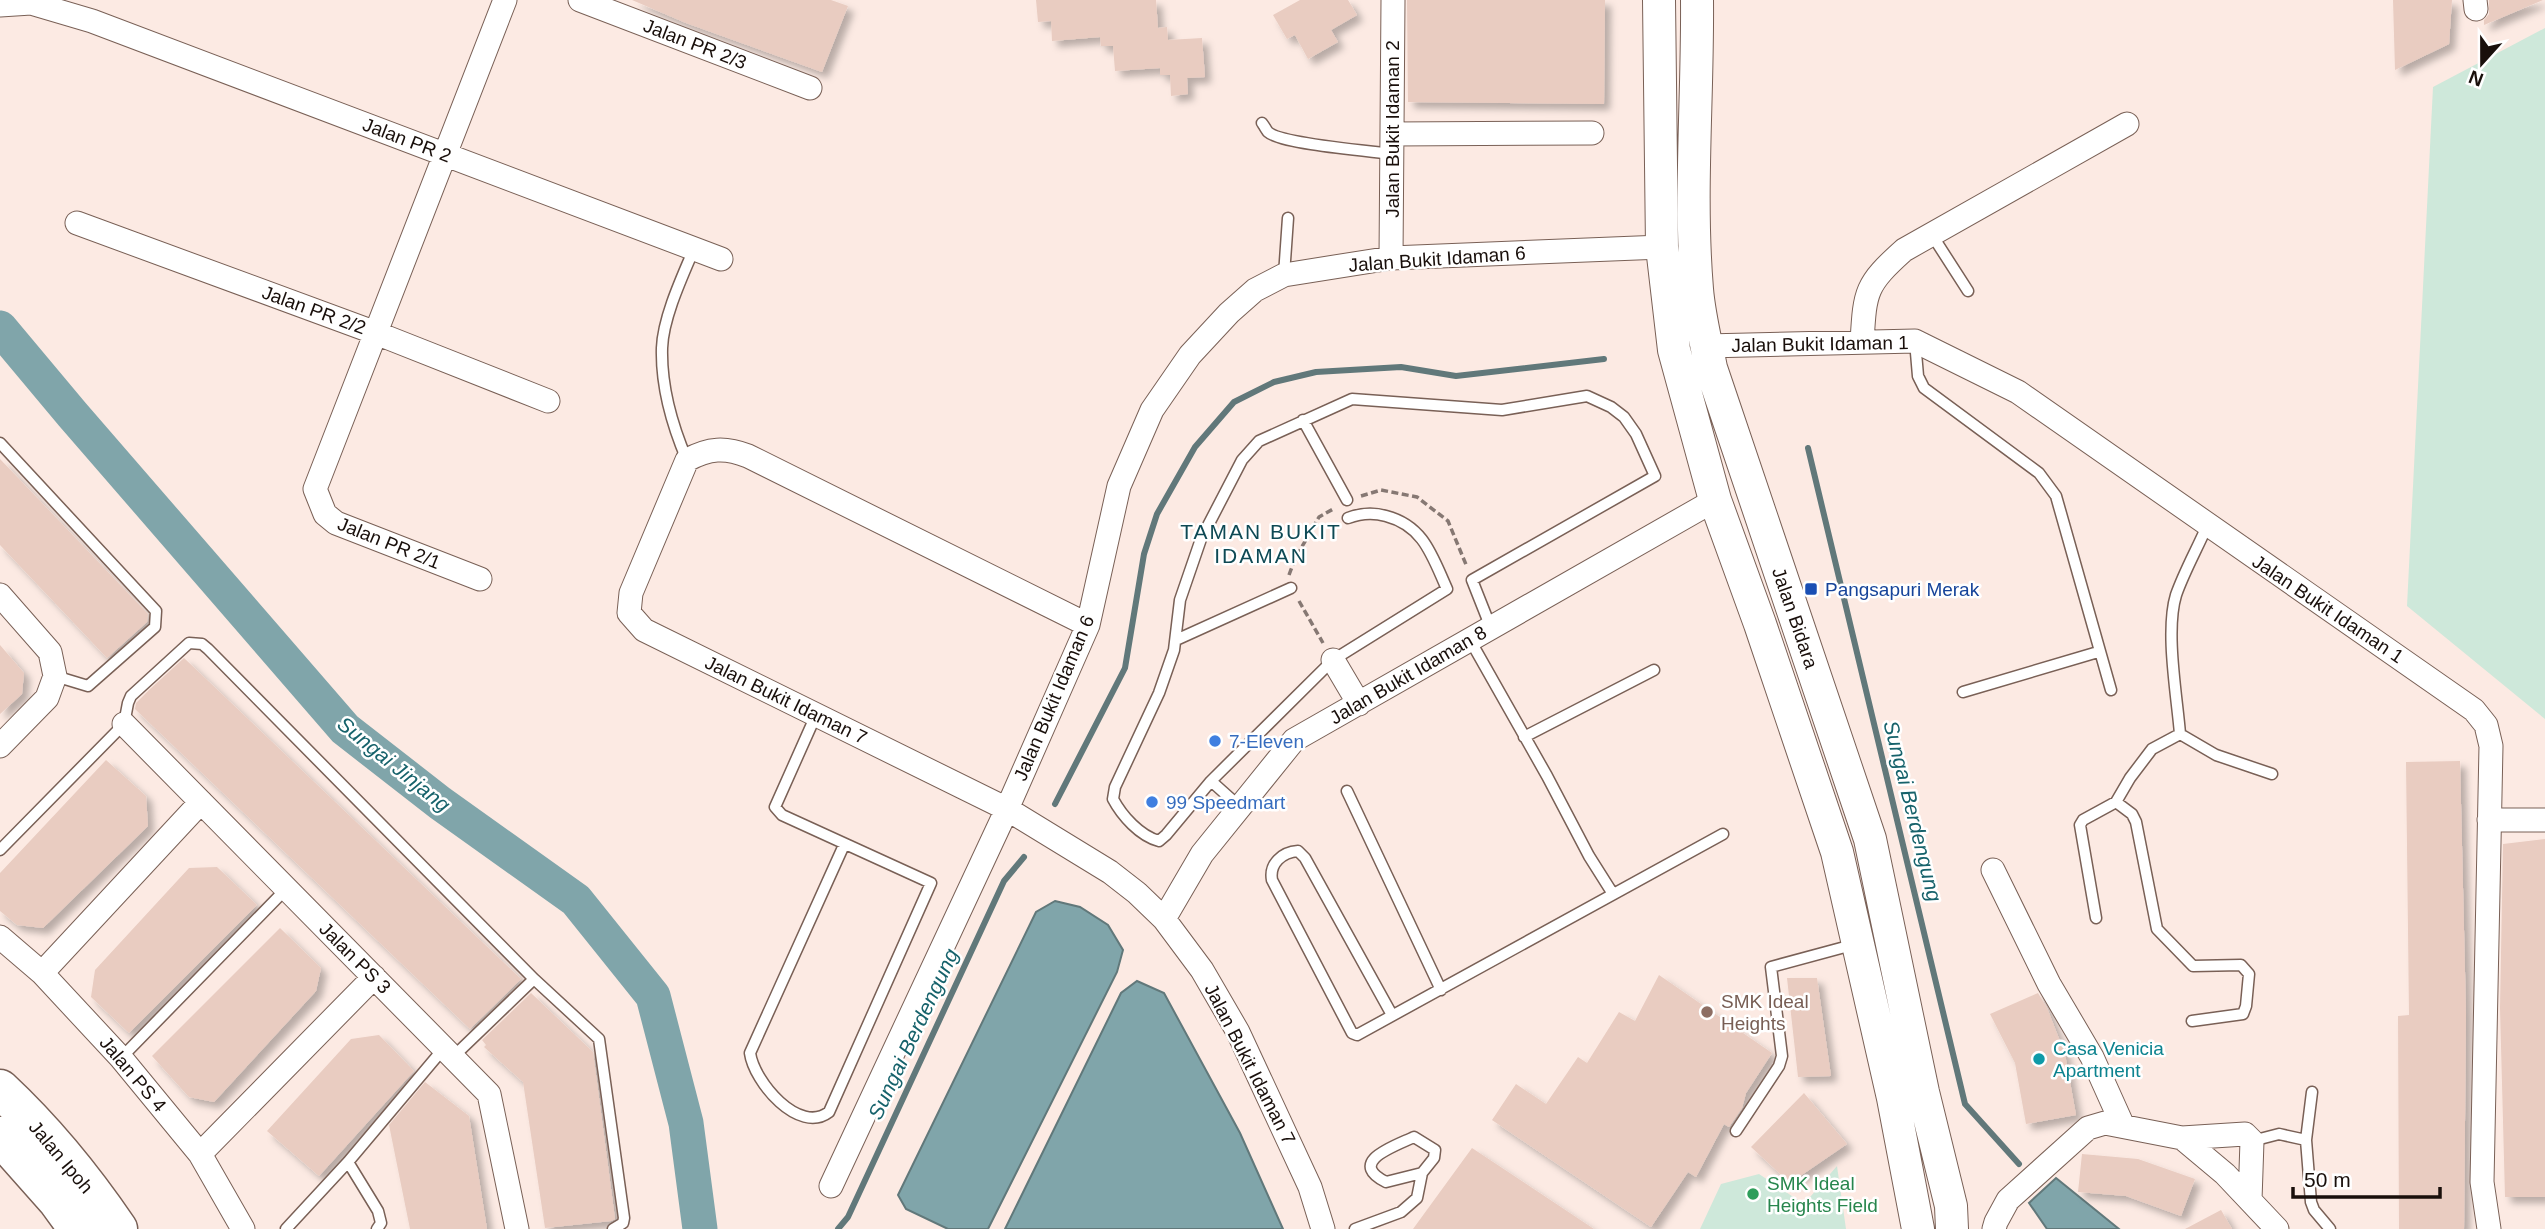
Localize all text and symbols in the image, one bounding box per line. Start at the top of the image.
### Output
street label: Jalan PR 2/3 [640,15,750,73]
north arrow [2447,28,2517,98]
street label: Jalan Bukit Idaman 2 [1382,40,1403,218]
text: N [2466,66,2486,91]
street label: Jalan PR 2 [360,114,454,166]
street label: Jalan Bukit Idaman 6 [1348,242,1526,276]
street label: Jalan PR 2/2 [259,282,369,338]
street label: Jalan Bukit Idaman 1 [1731,332,1909,356]
street label: Jalan PR 2/1 [335,513,443,573]
district label: TAMAN BUKIT IDAMAN [1180,520,1342,567]
street label: Jalan Bukit Idaman 1 [2249,551,2407,667]
street label: Jalan Bidara [1768,565,1822,672]
place label: Pangsapuri Merak [1825,579,1980,600]
marker: Pangsapuri Merak [1803,581,1819,597]
street label: Jalan Bukit Idaman 6 [1010,612,1098,784]
street label: Jalan Bukit Idaman 8 [1326,622,1490,728]
street label: Jalan Bukit Idaman 7 [702,652,870,748]
water label: Sungai Jinjang [333,712,455,816]
water label: Sungai Berdengung [1879,718,1947,904]
place label: 7-Eleven [1229,731,1304,752]
marker: 7-Eleven [1207,733,1223,749]
place label: 99 Speedmart [1166,792,1286,813]
marker: 99 Speedmart [1144,794,1160,810]
street label: Jalan PS 3 [315,918,395,998]
water label: Sungai Berdengung [863,945,963,1123]
street label: Jalan Bukit Idaman 7 [1200,980,1300,1148]
place label: SMK Ideal Heights [1721,991,1809,1034]
marker: SMK Ideal Heights [1699,1004,1715,1020]
street label: Jalan PS 4 [95,1032,171,1116]
place label: Casa Venicia Apartment [2053,1038,2164,1081]
marker: Casa Venicia Apartment [2031,1051,2047,1067]
street label: Jalan Ipoh [25,1117,97,1197]
scale bar [2293,1156,2440,1200]
text: 50 m [2304,1168,2351,1191]
place label: SMK Ideal Heights Field [1767,1173,1878,1216]
marker: SMK Ideal Heights Field [1745,1186,1761,1202]

